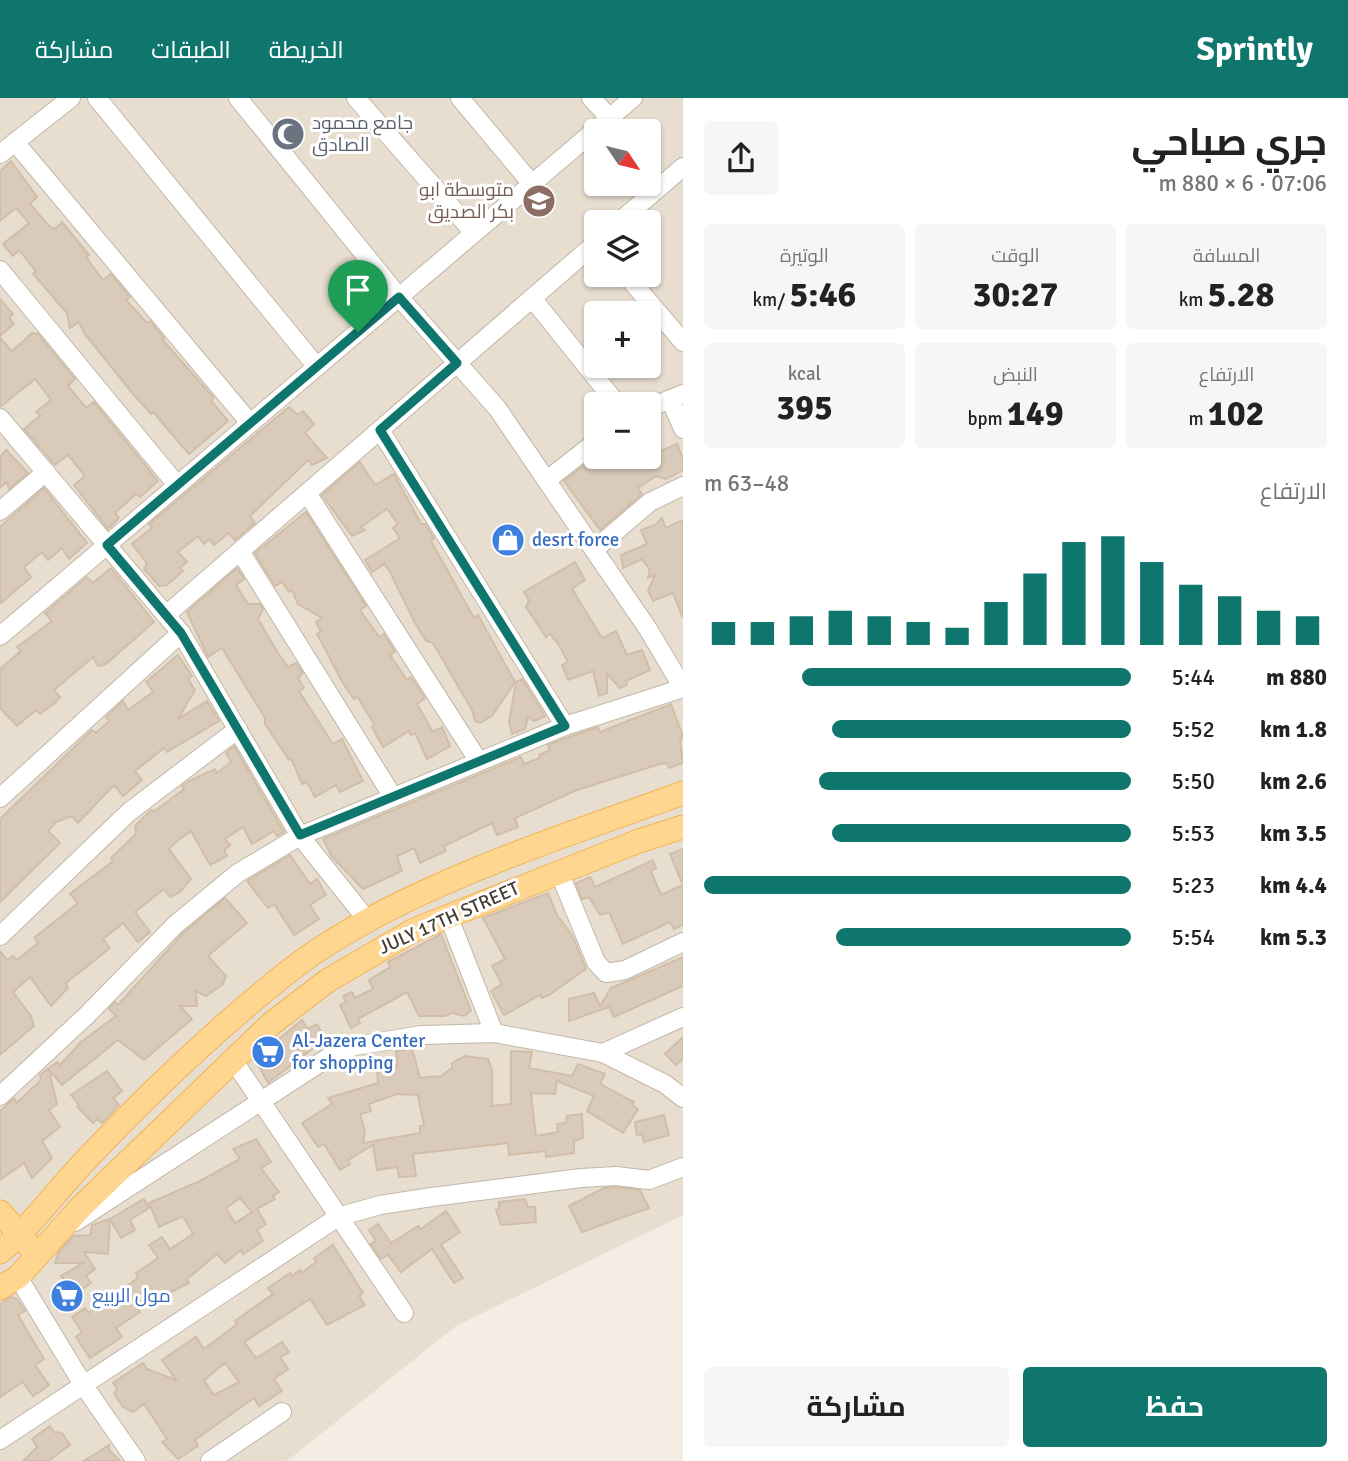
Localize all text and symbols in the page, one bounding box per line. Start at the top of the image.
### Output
text: Sprintly [1197,29,1313,70]
text: مشاركة [35,35,113,65]
text: الطبقات [151,35,231,65]
text: الخريطة [269,35,344,65]
place label: جامع محمود الصادق [312,111,413,157]
mosque icon: جامع محمود الصادق [269,115,307,153]
north arrow [584,119,662,196]
map controls [584,119,661,469]
text: جري صباحي [1131,119,1327,166]
button: share [704,121,778,195]
text: 07:06 · 6 × 880 m [1158,169,1327,198]
place label: متوسطة ابو بكر الصديق [419,178,514,224]
school or university icon: متوسطة ابو بكر الصديق [520,182,558,220]
button: layers [584,210,661,287]
text: الوتيرة [780,244,829,268]
text: الوقت [991,244,1040,268]
text: المسافة [1193,244,1260,268]
pin [328,260,388,332]
icon: arrive [339,271,377,309]
text: 5:46 [789,273,856,316]
text: 30:27 [973,273,1058,316]
text: 5.28 [1208,273,1274,316]
text: /km [753,288,789,312]
text: km [1179,288,1208,312]
button: + [584,301,661,378]
text: kcal [788,362,821,386]
text: النبض [993,363,1038,387]
text: الارتفاع [1199,363,1254,387]
text: 395 [776,386,833,429]
button: − [584,392,661,469]
text: 149 [1007,392,1064,435]
text: 102 [1208,392,1265,435]
text: bpm [967,407,1007,431]
text: m [1188,407,1208,431]
text: 48–63 m [704,469,789,498]
text: الارتفاع [1260,477,1327,506]
shop icon: desrt force [489,521,527,559]
place label: desrt force [532,528,619,552]
text: 5:44 [1172,663,1215,692]
text: 880 m [1266,663,1327,692]
text: 5:52 [1172,715,1215,744]
text: 1.8 km [1260,715,1327,744]
text: 5:50 [1172,767,1215,796]
text: 2.6 km [1260,767,1327,796]
text: 5:53 [1172,819,1215,848]
text: 3.5 km [1260,819,1327,848]
text: 5:23 [1172,871,1215,900]
text: 4.4 km [1260,871,1327,900]
street label: JULY 17TH STREET [375,876,524,960]
text: 5:54 [1172,923,1215,952]
text: 5.3 km [1260,923,1327,952]
place label: Al-Jazera Center for shopping [292,1029,425,1075]
supermarket icon: Al-Jazera Center for shopping [249,1033,287,1071]
supermarket icon: مول الربيع [48,1277,86,1315]
place label: مول الربيع [92,1284,171,1309]
button: مشاركة [704,1367,1009,1447]
button: حفظ [1023,1367,1327,1447]

